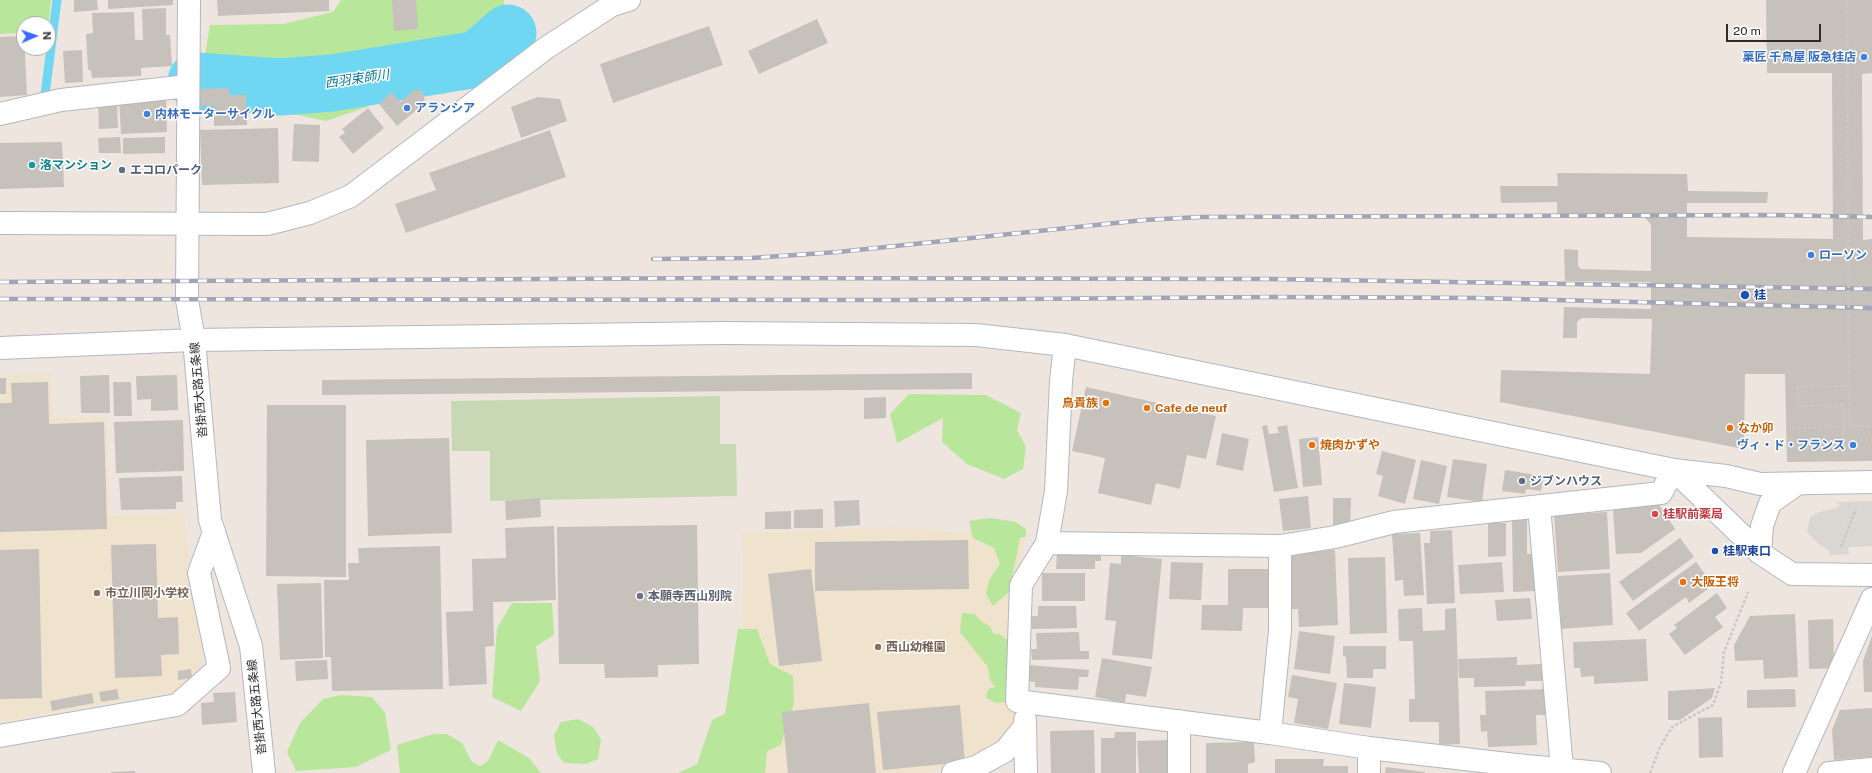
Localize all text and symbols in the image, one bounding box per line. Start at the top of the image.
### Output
north arrow [16,16,56,56]
scale bar [1728,16,1823,42]
text: 20 m [1733,24,1761,38]
text: N [41,31,53,40]
place label: 菓匠 千鳥屋 阪急桂店 [1743,50,1856,64]
marker: 菓匠 千鳥屋 阪急桂店 [1859,52,1869,62]
water label: 西羽束師川 [324,67,390,91]
place label: アランシア [415,101,475,115]
marker: アランシア [402,103,412,113]
place label: 内林モーターサイクル [155,107,275,121]
marker: 内林モーターサイクル [142,109,152,119]
place label: 洛マンション [40,158,112,172]
marker: 洛マンション [27,160,37,170]
place label: エコロパーク [130,163,202,177]
marker: エコロパーク [117,165,127,175]
place label: ローソン [1819,248,1867,262]
marker: ローソン [1806,250,1816,260]
place label: 桂 [1754,288,1766,302]
marker: 桂 [1739,289,1751,301]
street label: 沓掛西大路五条線 [188,342,210,438]
place label: 鳥貴族 [1062,396,1098,410]
marker: 鳥貴族 [1101,398,1111,408]
place label: Cafe de neuf [1155,401,1227,415]
marker: Cafe de neuf [1142,403,1152,413]
place label: なか卯 [1738,421,1774,435]
marker: なか卯 [1725,423,1735,433]
place label: 焼肉かずや [1320,438,1380,452]
place label: ヴィ・ド・フランス [1737,438,1845,452]
marker: 焼肉かずや [1307,440,1317,450]
marker: ヴィ・ド・フランス [1848,440,1858,450]
place label: ジブンハウス [1530,474,1602,488]
marker: ジブンハウス [1517,476,1527,486]
place label: 桂駅前薬局 [1663,507,1723,521]
marker: 桂駅前薬局 [1650,509,1660,519]
place label: 桂駅東口 [1723,544,1771,558]
marker: 桂駅東口 [1710,546,1720,556]
place label: 大阪王将 [1691,575,1739,589]
marker: 大阪王将 [1678,577,1688,587]
place label: 市立川岡小学校 [105,586,189,600]
marker: 市立川岡小学校 [92,588,102,598]
place label: 本願寺西山別院 [648,589,732,603]
marker: 本願寺西山別院 [635,591,645,601]
place label: 西山幼稚園 [886,640,946,654]
marker: 西山幼稚園 [873,642,883,652]
street label: 沓掛西大路五条線 [245,659,269,755]

